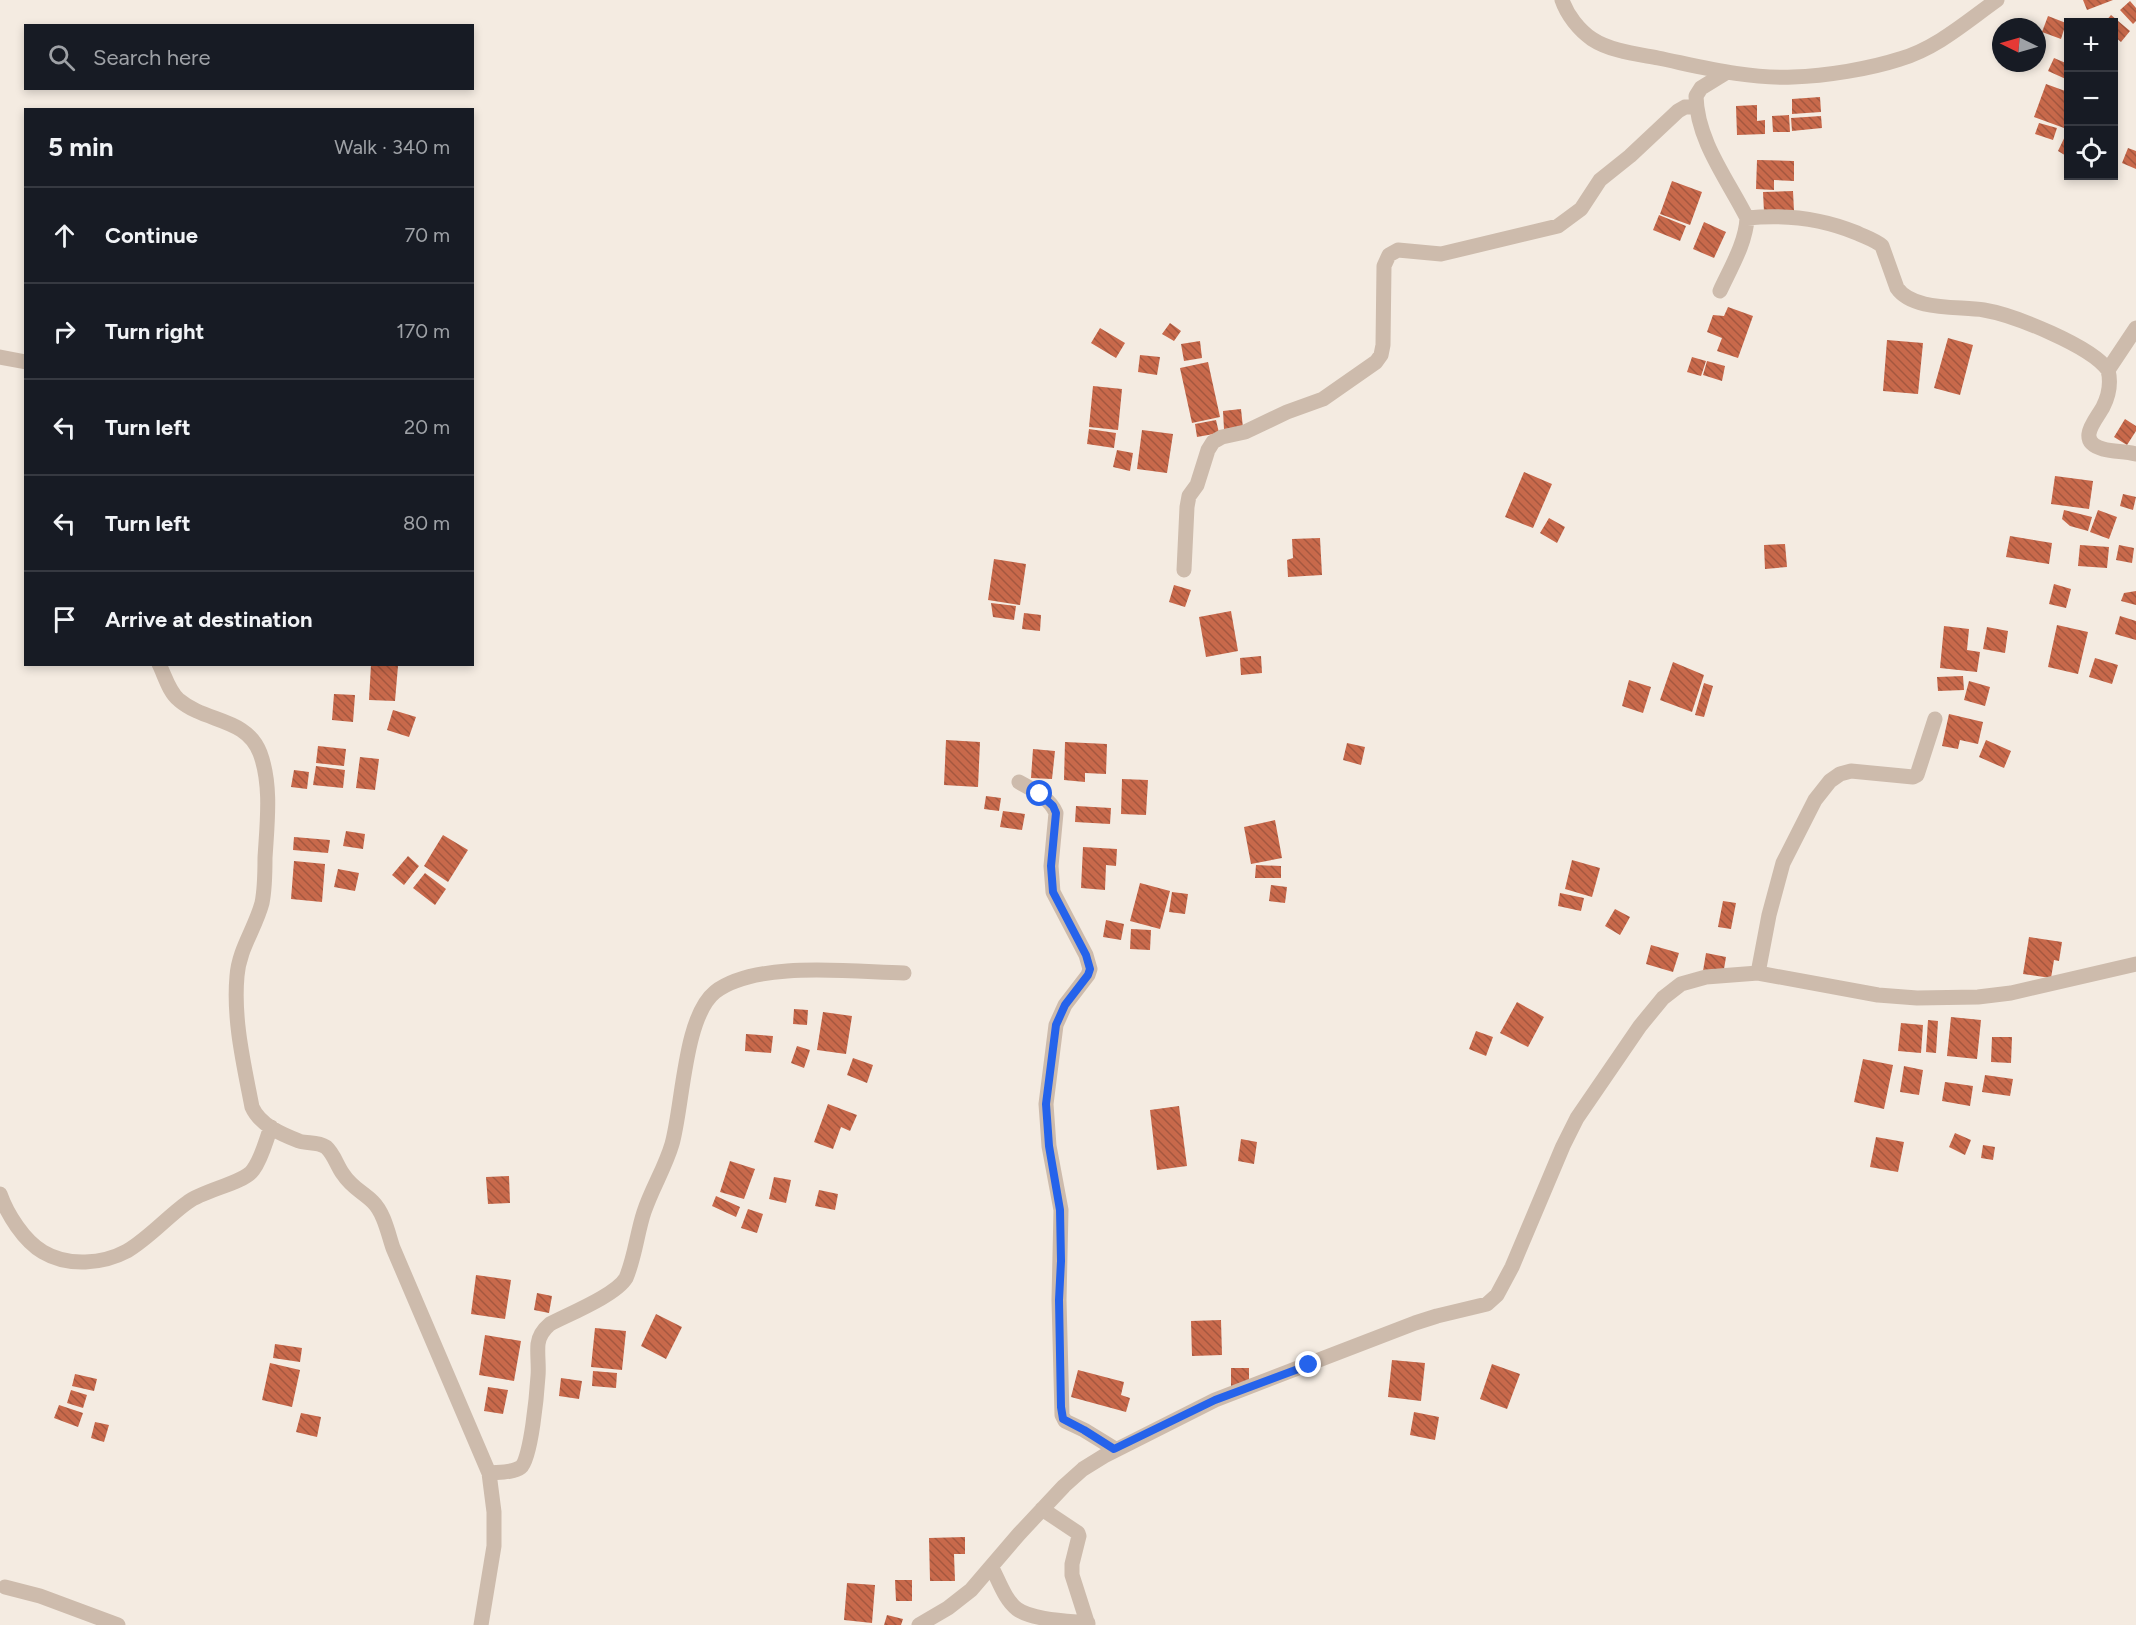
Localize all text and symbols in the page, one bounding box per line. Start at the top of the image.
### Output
north arrow [1992,18,2046,72]
map controls [2064,18,2118,180]
button: + [2064,18,2118,72]
search box [24,24,474,90]
icon: search [45,41,78,74]
text: Search here [93,44,211,71]
button: − [2064,72,2118,126]
button: locate [2064,126,2118,180]
text: 5 min [48,131,114,163]
text: Walk · 340 m [334,135,450,159]
icon: ahead [48,219,81,252]
text: Continue [105,222,198,249]
text: 70 m [404,223,450,247]
icon: right [48,315,81,348]
text: Turn right [105,318,204,345]
text: 170 m [396,319,450,343]
icon: left [48,411,81,444]
text: Turn left [105,414,191,441]
text: 20 m [404,415,450,439]
icon: left [48,507,81,540]
text: Turn left [105,510,191,537]
text: 80 m [403,511,450,535]
icon: arrive [48,603,81,636]
text: Arrive at destination [105,606,313,633]
route start [1026,780,1052,806]
route end [1295,1351,1321,1377]

